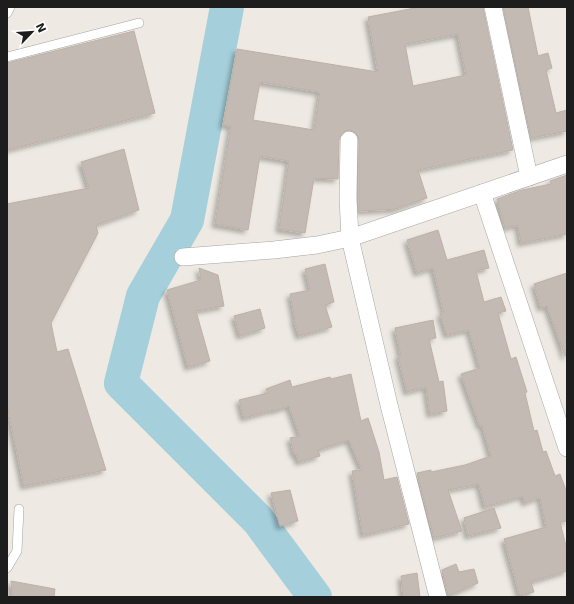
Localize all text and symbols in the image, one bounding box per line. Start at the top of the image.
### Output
north arrow [12,12,52,52]
text: N [33,21,48,35]

